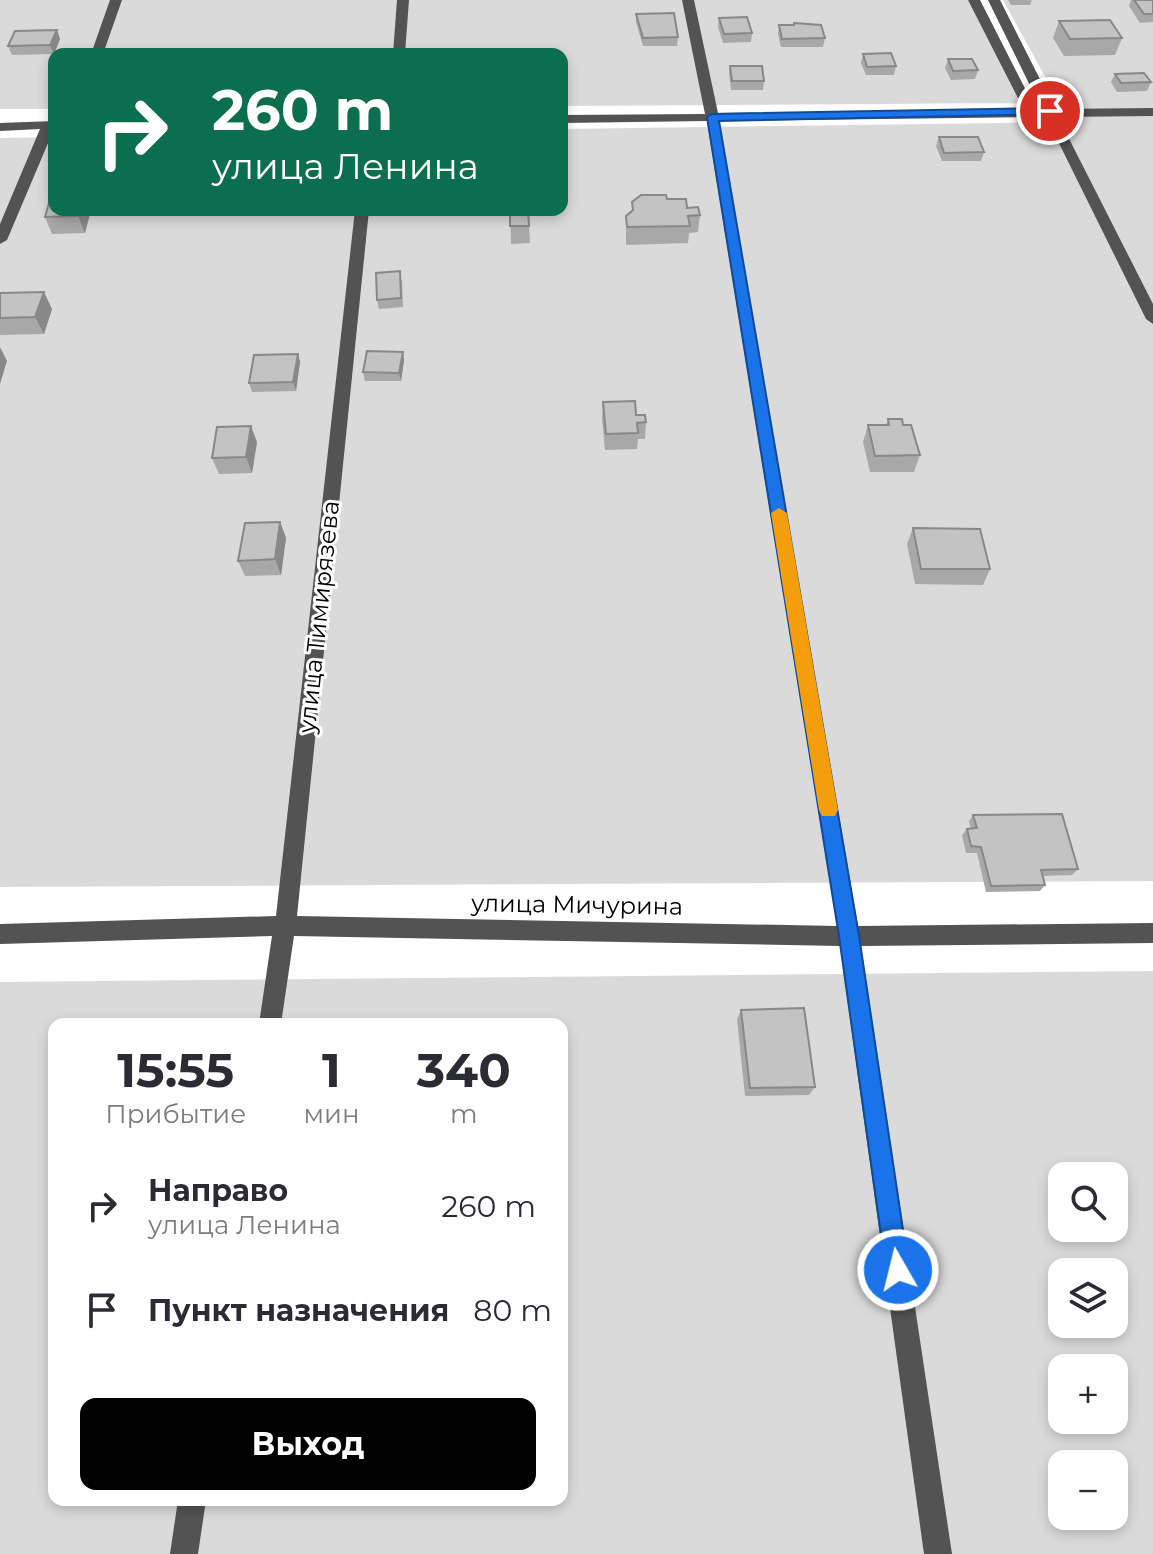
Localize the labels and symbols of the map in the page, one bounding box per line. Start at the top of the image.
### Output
pin [1016,77,1084,145]
street label: улица Тимирязева [292,499,345,736]
street label: улица Мичурина [470,888,683,921]
position arrow [856,1228,940,1312]

